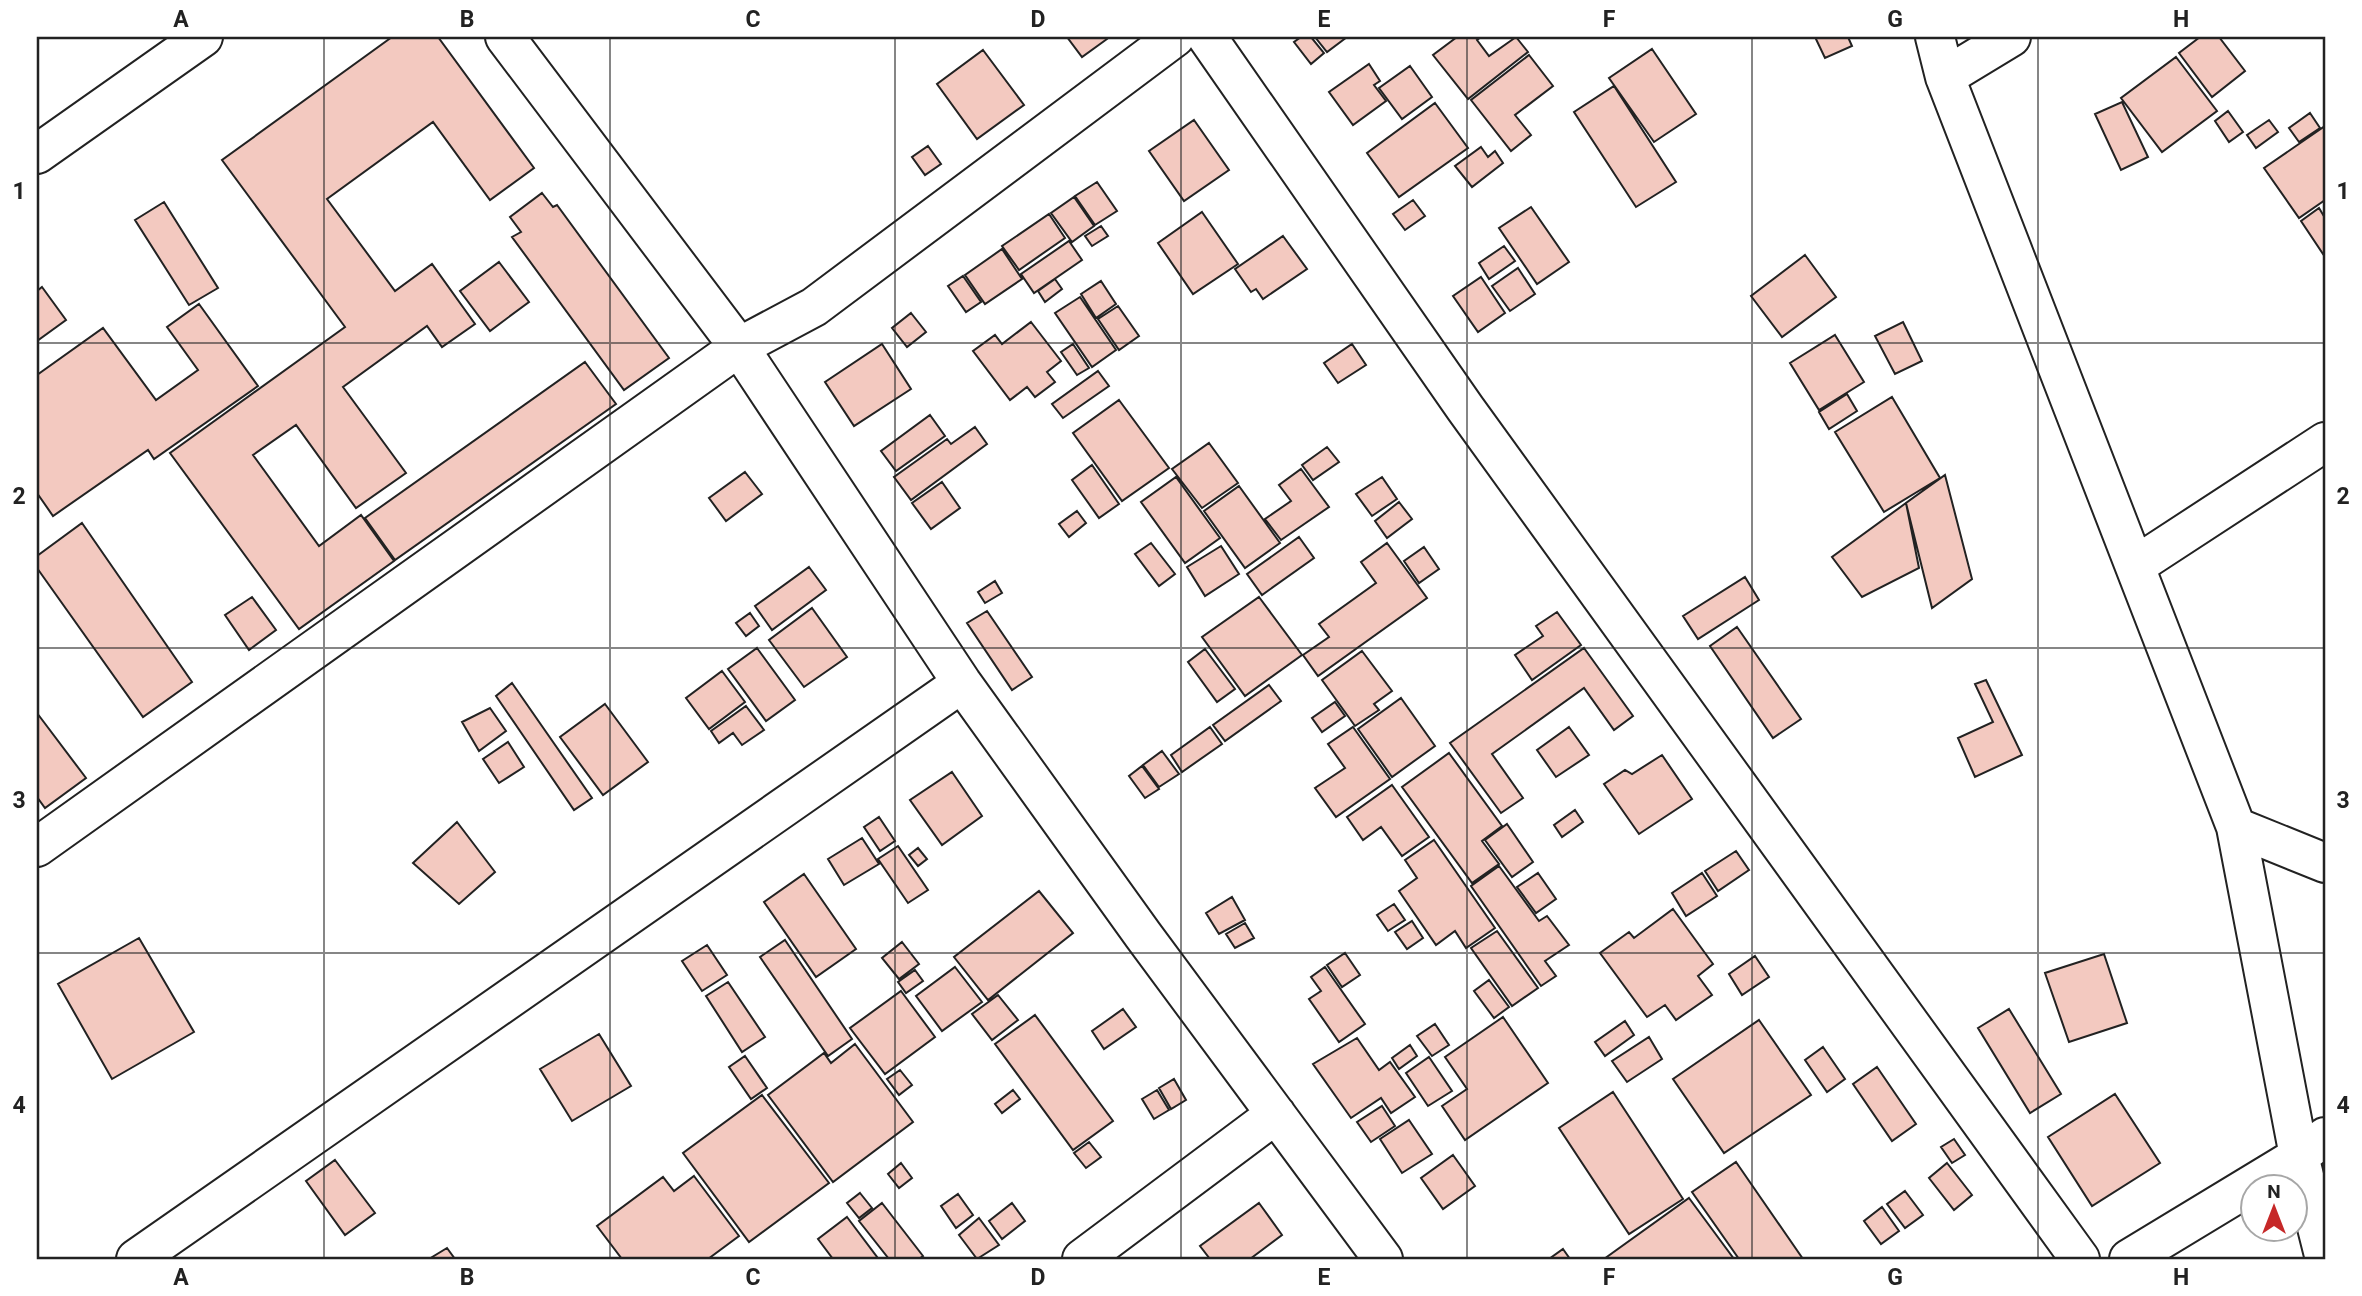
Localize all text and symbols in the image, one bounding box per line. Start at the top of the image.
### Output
text: A [173,6,189,33]
text: B [460,6,474,33]
text: C [745,6,761,33]
text: D [1031,6,1045,33]
text: E [1318,6,1331,33]
text: F [1603,6,1616,33]
text: G [1887,6,1903,33]
text: H [2173,6,2189,33]
text: 1 [12,178,26,205]
text: 1 [2336,178,2350,205]
text: 2 [12,483,26,510]
text: 2 [2336,483,2350,510]
text: 3 [12,787,26,814]
text: 3 [2336,787,2350,814]
text: 4 [12,1092,26,1119]
text: 4 [2336,1092,2350,1119]
north arrow [2240,1174,2310,1244]
text: N [2267,1180,2281,1203]
text: A [173,1264,189,1291]
text: B [460,1264,474,1291]
text: C [745,1264,761,1291]
text: D [1031,1264,1045,1291]
text: E [1318,1264,1331,1291]
text: F [1603,1264,1616,1291]
text: G [1887,1264,1903,1291]
text: H [2173,1264,2189,1291]

